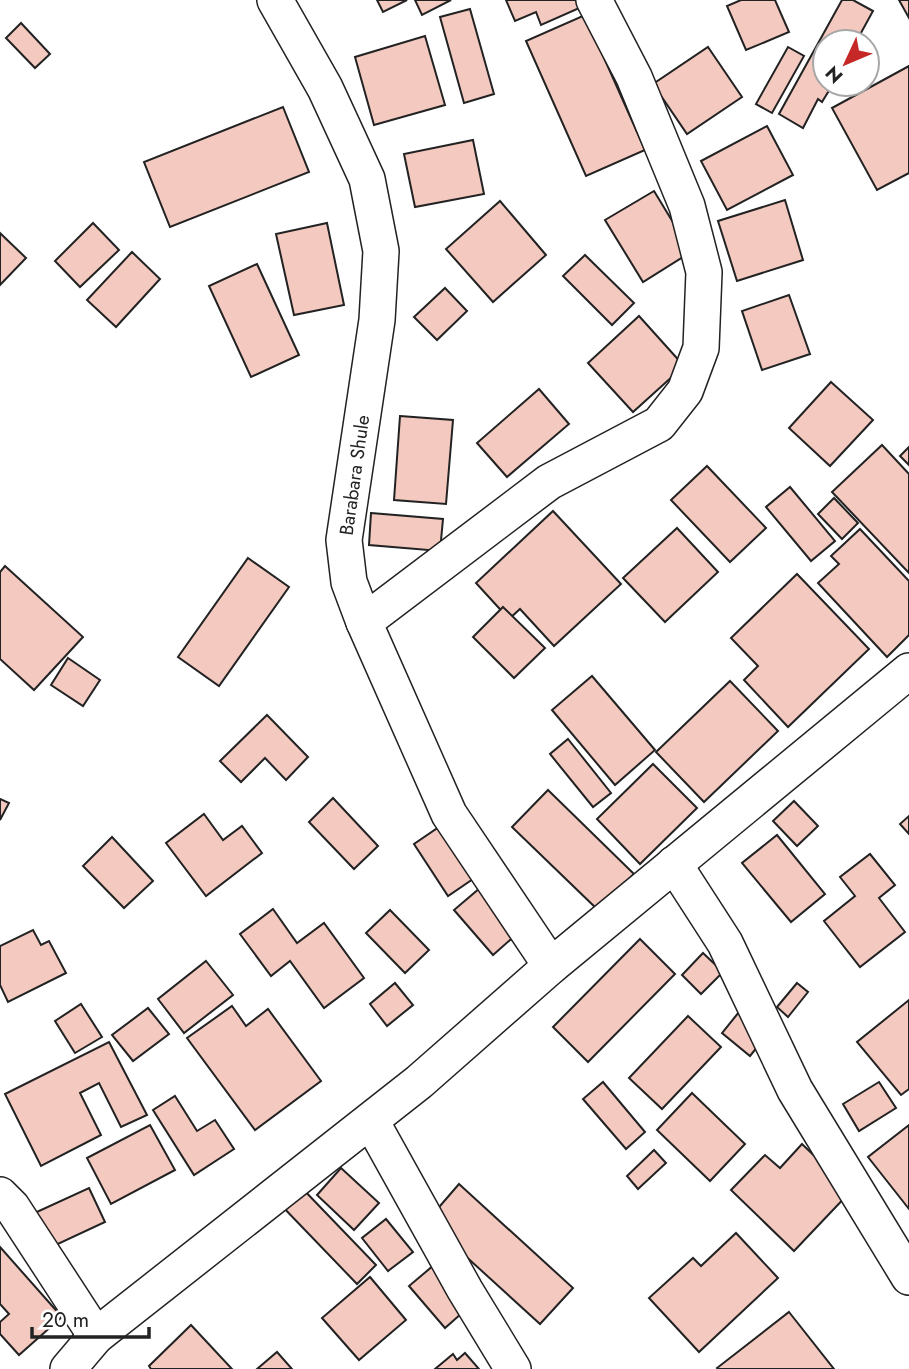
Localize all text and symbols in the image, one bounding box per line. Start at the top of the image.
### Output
north arrow [811,28,881,98]
text: N [819,60,849,89]
street label: Barabara Shule [333,413,376,537]
scale bar [32,1296,149,1340]
text: 20 m [42,1305,89,1335]

